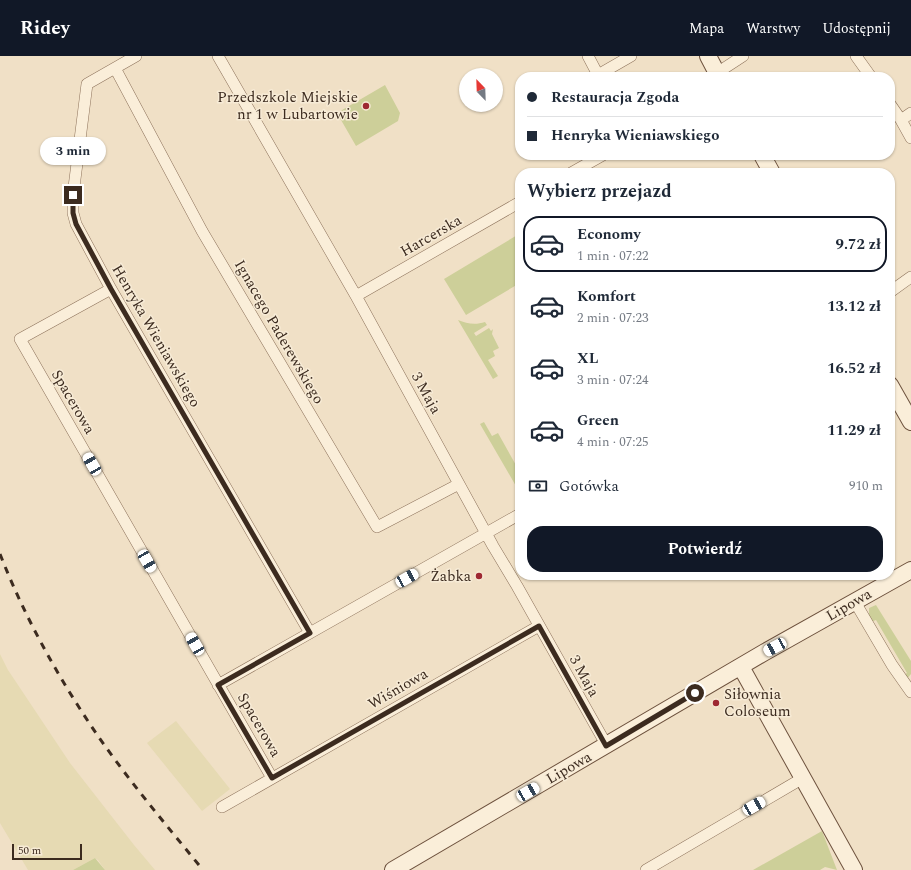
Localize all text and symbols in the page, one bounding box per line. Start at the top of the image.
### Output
text: Ridey [20,14,70,43]
text: Mapa [689,18,724,39]
text: Warstwy [746,18,800,39]
text: Udostępnij [822,18,891,39]
north arrow [459,68,503,112]
map controls [459,68,503,112]
place label: Przedszkole Miejskie nr 1 w Lubartowie [217,86,358,126]
text: Restauracja Zgoda [551,86,679,109]
marker: Przedszkole Miejskie nr 1 w Lubartowie [361,101,371,111]
text: Henryka Wieniawskiego [551,124,719,147]
callout: 3 min [40,137,106,165]
text: 3 min [56,141,90,161]
text: Wybierz przejazd [527,178,672,205]
route end [64,186,82,204]
street label: Harcerska [396,209,467,263]
text: Economy [577,223,641,246]
icon: car [529,226,565,262]
text: 9.72 zł [836,233,881,256]
text: 1 min · 07:22 [577,246,649,266]
street label: Ignacego Paderewskiego [228,255,330,409]
street label: Henryka Wieniawskiego [106,260,206,412]
text: Komfort [577,285,636,308]
icon: car [529,288,565,324]
text: 13.12 zł [827,295,881,318]
text: 2 min · 07:23 [577,308,649,328]
text: XL [577,347,598,370]
icon: car [529,350,565,386]
text: 16.52 zł [827,357,881,380]
street label: Spacerowa [45,365,101,439]
street label: 3 Maja [405,368,447,419]
text: 3 min · 07:24 [577,370,649,390]
text: Green [577,409,619,432]
icon: car [529,412,565,448]
text: 11.29 zł [827,419,881,442]
text: 4 min · 07:25 [577,432,649,452]
car [81,451,103,477]
icon: cash [527,475,549,497]
text: Gotówka [559,475,619,498]
text: 910 m [849,476,883,496]
button: Potwierdź [527,526,883,572]
car [136,548,158,574]
place label: Żabka [430,565,472,588]
car [394,567,420,589]
marker: Żabka [474,571,484,581]
street label: Lipowa [822,582,877,627]
car [184,631,206,657]
car [762,636,788,658]
street label: 3 Maja [563,651,605,702]
street label: Wiśniowa [364,662,433,715]
place label: Siłownia Coloseum [724,683,791,723]
route start [686,684,704,702]
street label: Spacerowa [231,688,287,762]
marker: Siłownia Coloseum [711,698,721,708]
street label: Lipowa [542,745,597,790]
car [515,781,541,803]
car [741,795,767,817]
scale bar [12,842,82,861]
text: 50 m [18,842,41,859]

